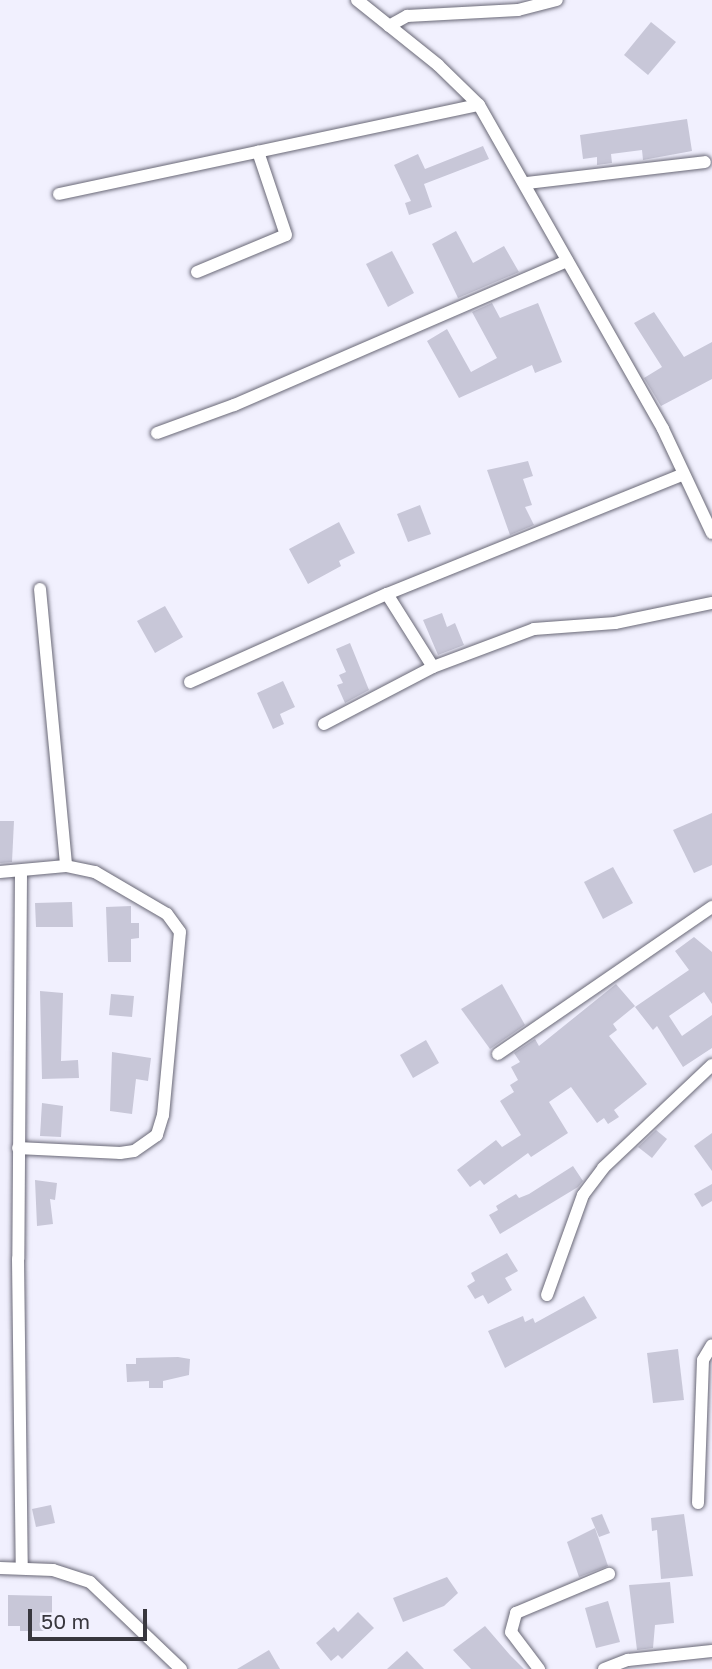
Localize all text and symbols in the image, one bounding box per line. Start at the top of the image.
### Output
scale bar [32,1596,150,1640]
text: 50 m [41,1608,90,1634]

